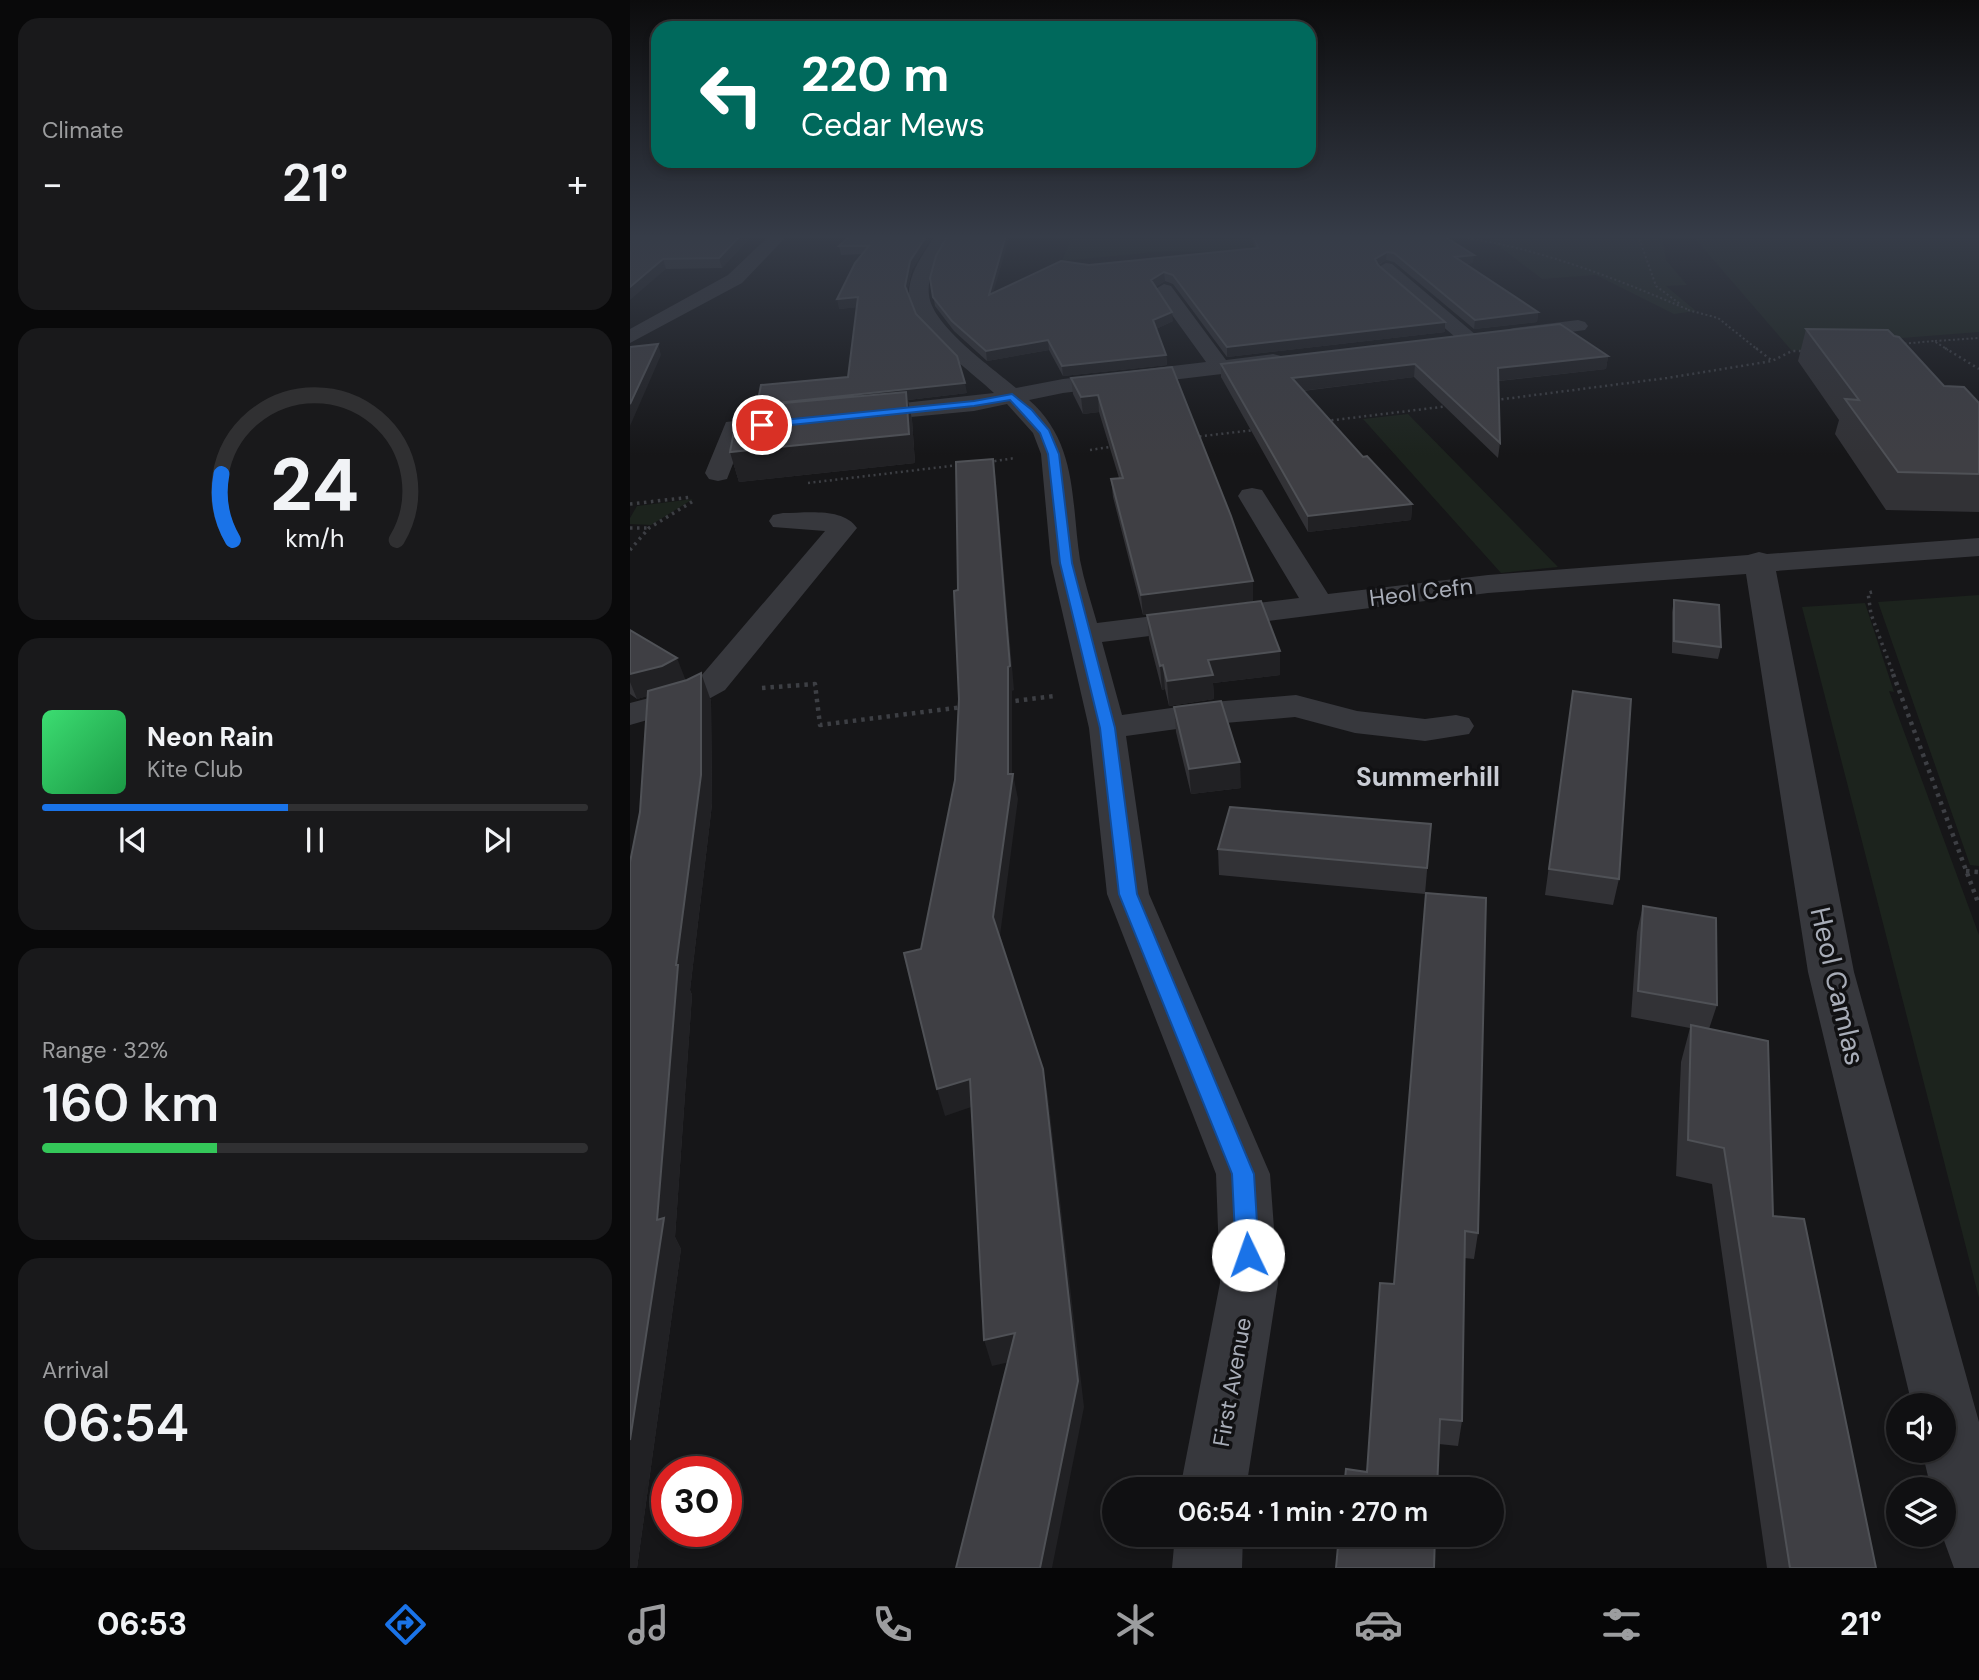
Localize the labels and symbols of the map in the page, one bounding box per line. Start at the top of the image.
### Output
pin [732,395,792,455]
street label: Heol Cefn [1367,571,1475,613]
district label: Summerhill [1356,760,1500,794]
street label: Heol Camlas [1801,903,1874,1069]
position arrow [1211,1218,1285,1292]
street label: First Avenue [1206,1315,1258,1449]
speed limit sign: 30 [651,1456,742,1547]

